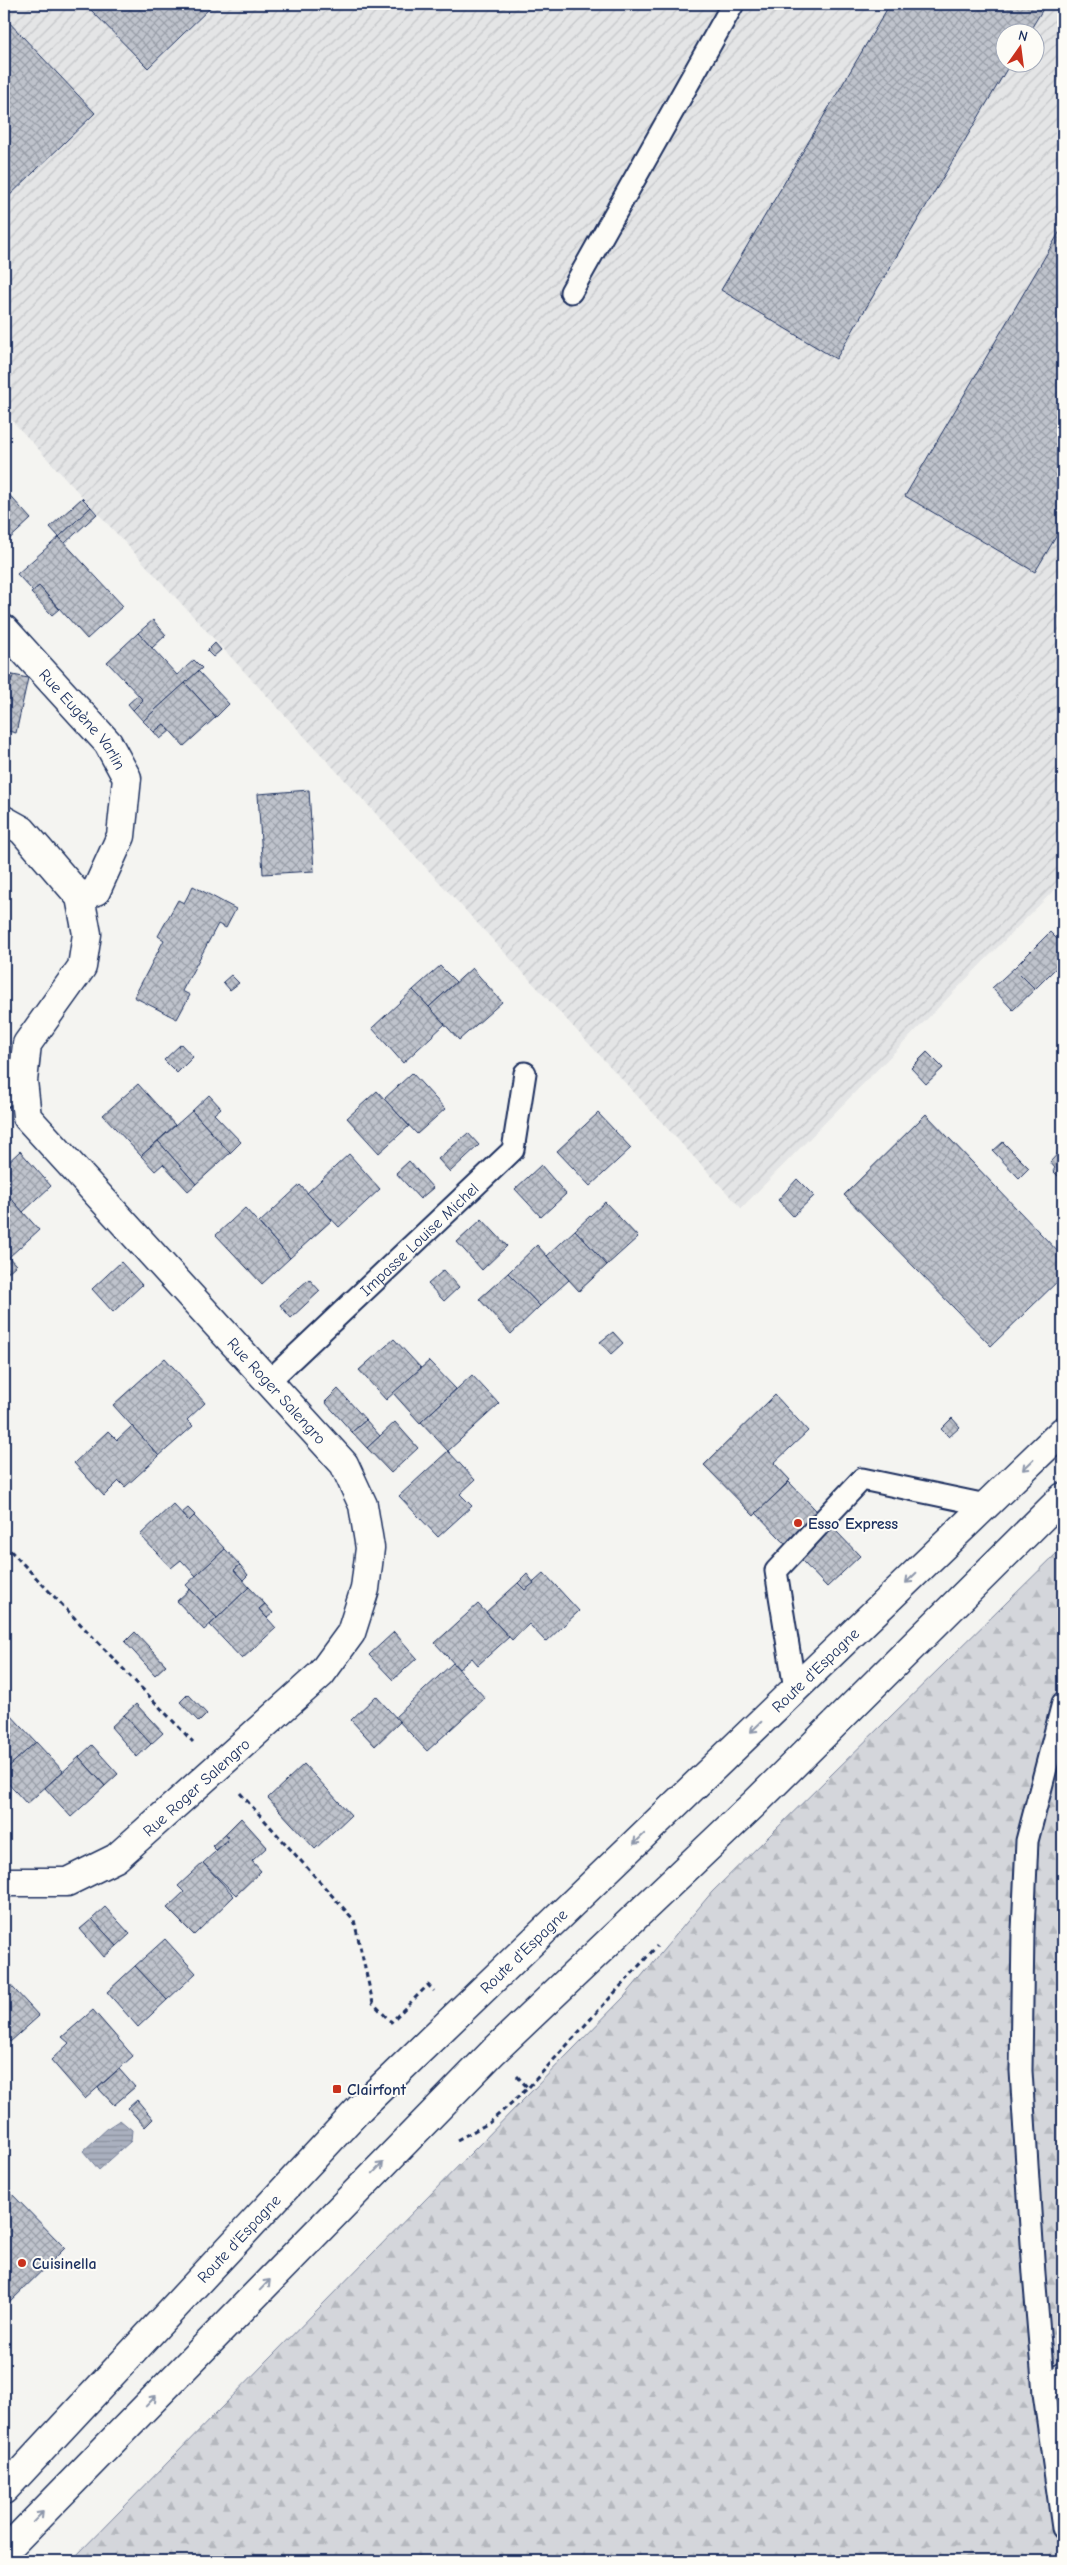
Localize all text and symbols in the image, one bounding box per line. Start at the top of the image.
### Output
north arrow [994,22,1044,72]
text: N [1017,27,1030,45]
street label: Rue Eugène Varlin [35,666,129,773]
street label: Impasse Louise Michel [357,1180,482,1300]
street label: Rue Roger Salengro [223,1334,329,1448]
one-way arrow [1022,1459,1034,1471]
place label: Esso Express [808,1515,898,1533]
marker: Esso Express [792,1517,804,1529]
one-way arrow [905,1572,917,1584]
street label: Route d'Espagne [769,1625,863,1716]
one-way arrow [750,1721,762,1733]
street label: Rue Roger Salengro [140,1735,254,1840]
one-way arrow [633,1833,645,1845]
street label: Route d'Espagne [477,1905,571,1997]
place label: Clairfont [347,2081,407,2099]
marker: Clairfont [331,2083,343,2095]
one-way arrow [372,2162,384,2175]
street label: Route d'Espagne [194,2191,285,2287]
place label: Cuisinella [32,2255,97,2273]
marker: Cuisinella [16,2257,28,2269]
one-way arrow [259,2278,271,2291]
one-way arrow [145,2395,158,2407]
one-way arrow [32,2511,44,2523]

